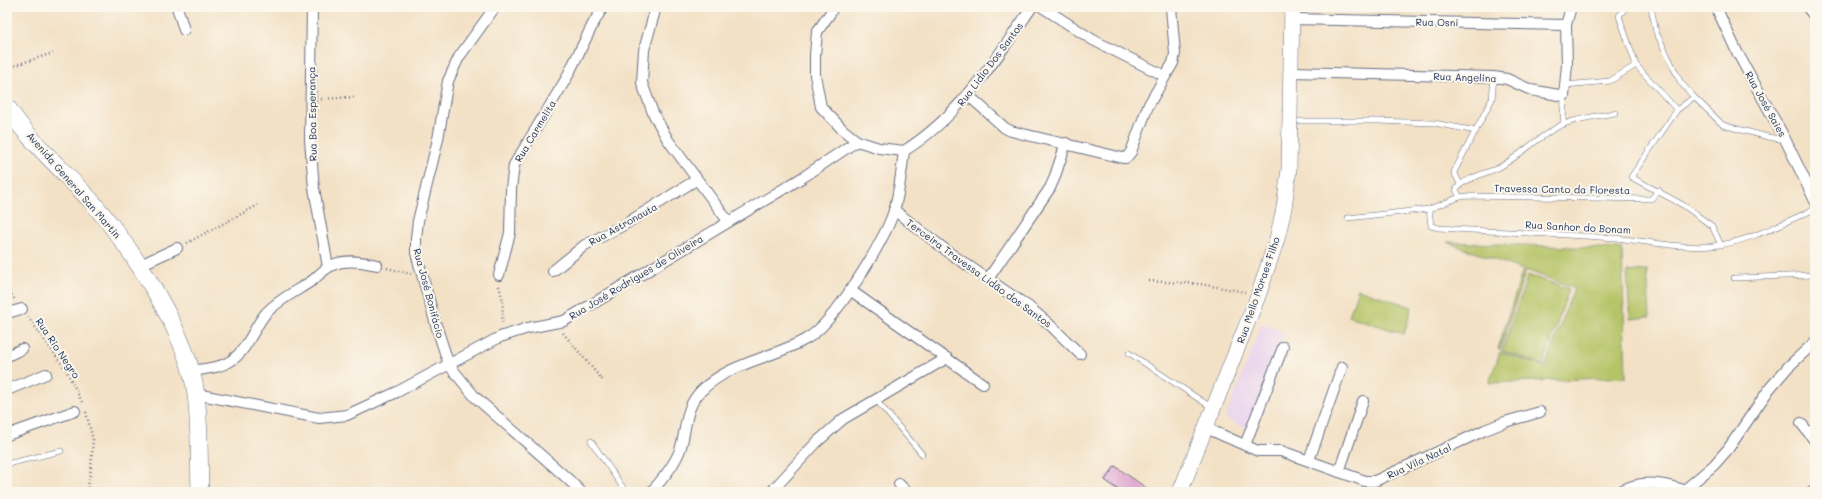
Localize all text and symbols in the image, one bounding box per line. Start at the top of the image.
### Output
street label: Rua Osni [1416,15,1458,29]
street label: Rua Lidio Dos Santos [954,19,1026,109]
street label: Rua Boa Esperança [304,67,320,161]
street label: Rua Angelina [1433,69,1497,85]
street label: Rua José Saies [1742,69,1790,139]
street label: Rua Carmelita [511,97,559,165]
street label: Avenida General San Martin [24,129,124,241]
street label: Travessa Canto da Floresta [1494,181,1630,197]
street label: Rua Astronauta [586,199,660,249]
street label: Terceira Travessa Lidão dos Santos [903,215,1055,331]
street label: Rua Sanhor do Bonam [1525,217,1631,237]
street label: Rua José Rodrigues de Oliveira [566,231,706,323]
street label: Rua Mello Moraes Filho [1233,235,1283,345]
street label: Rua José Bonifácio [410,247,448,339]
street label: Rua Rio Negro [33,315,83,381]
street label: Rua Vila Natal [1385,440,1453,482]

